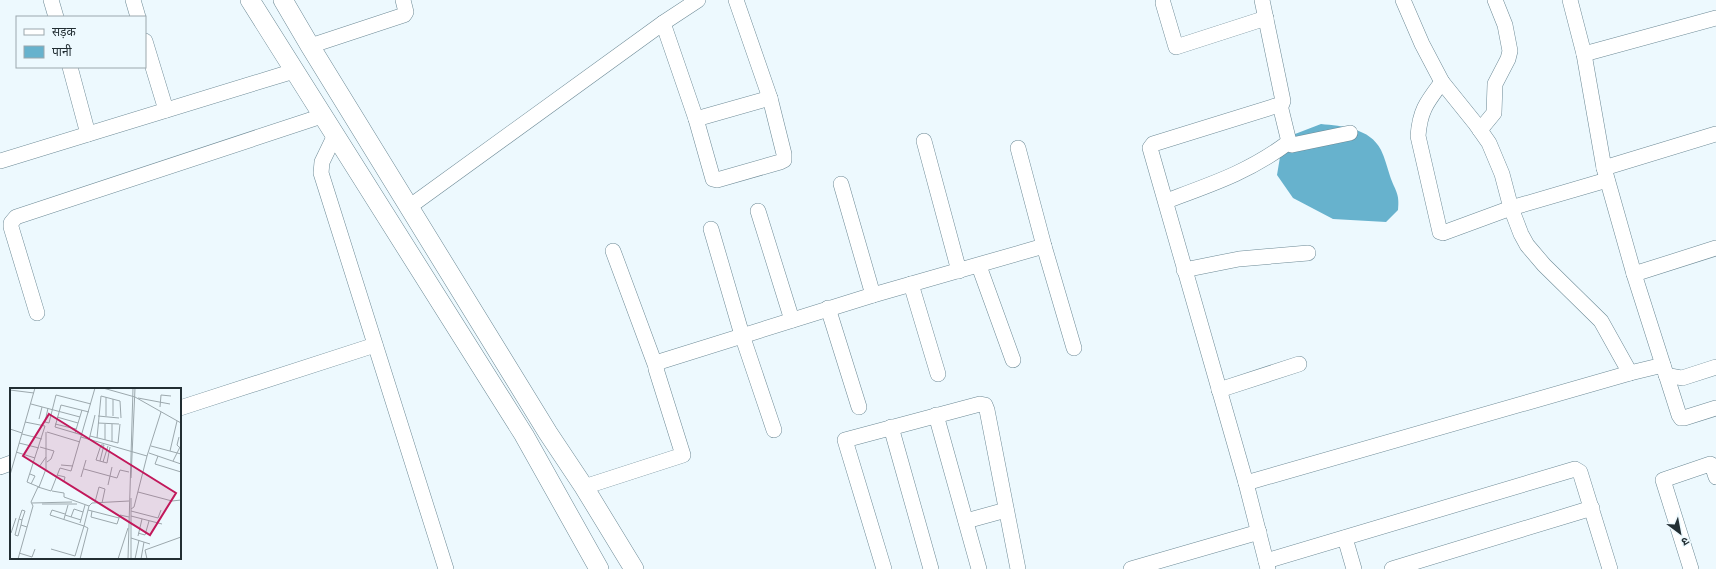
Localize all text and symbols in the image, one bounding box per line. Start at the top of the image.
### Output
legend [16,16,146,68]
text: सड़क [52,24,77,39]
text: पानी [52,44,73,59]
inset map [10,388,181,559]
north arrow [1660,513,1700,553]
text: उ [1679,535,1692,549]

